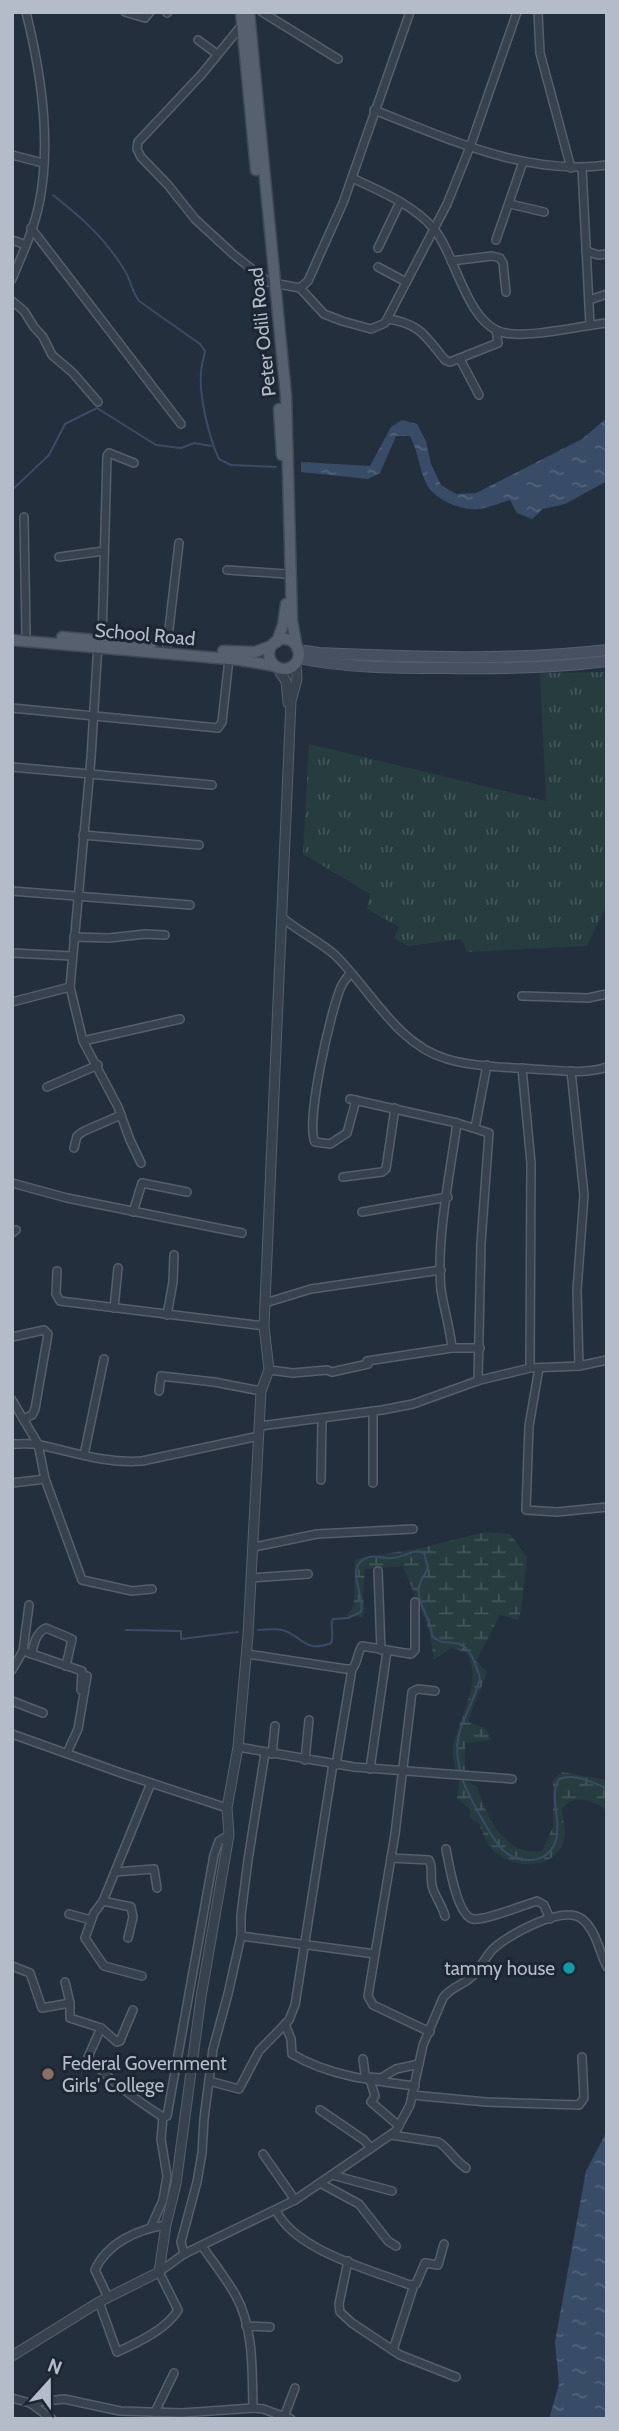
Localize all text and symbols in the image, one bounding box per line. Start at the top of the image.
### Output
street label: Peter Odili Road [244,266,281,398]
street label: School Road [94,619,196,650]
place label: tammy house [444,1957,555,1980]
marker: tammy house [561,1960,577,1976]
place label: Federal Government Girls' College [62,2052,227,2097]
marker: Federal Government Girls' College [40,2066,56,2082]
north arrow [14,2347,84,2417]
text: N [45,2353,65,2380]

